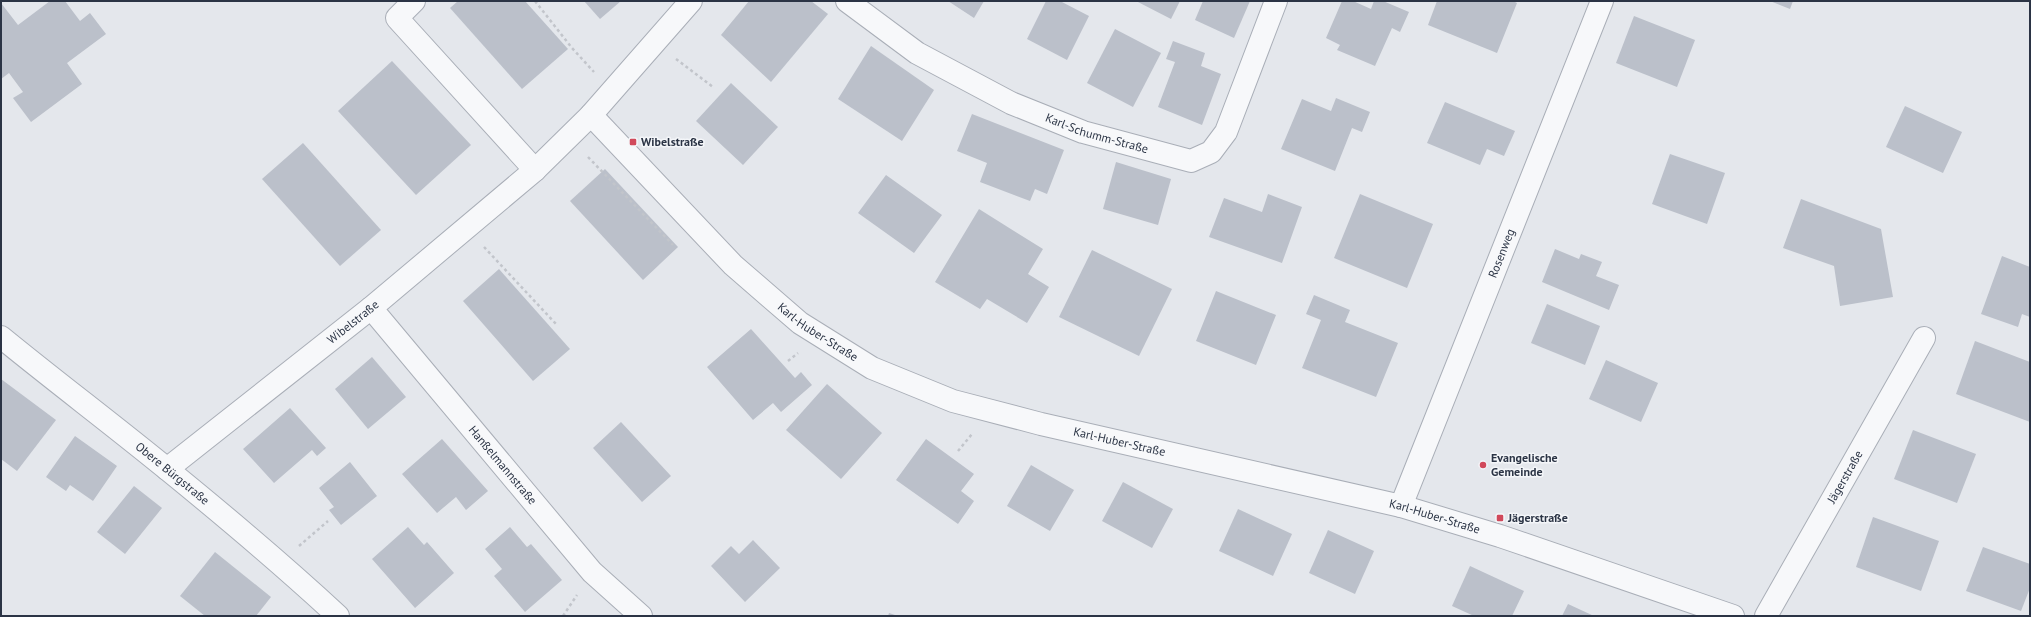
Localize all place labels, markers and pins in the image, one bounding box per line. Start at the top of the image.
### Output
place label: Wibelstraße [641,134,704,149]
marker: Wibelstraße [628,137,638,147]
place label: Evangelische Gemeinde [1491,450,1558,479]
marker: Evangelische Gemeinde [1478,460,1488,470]
place label: Jägerstraße [1507,510,1568,525]
marker: Jägerstraße [1495,513,1505,523]

